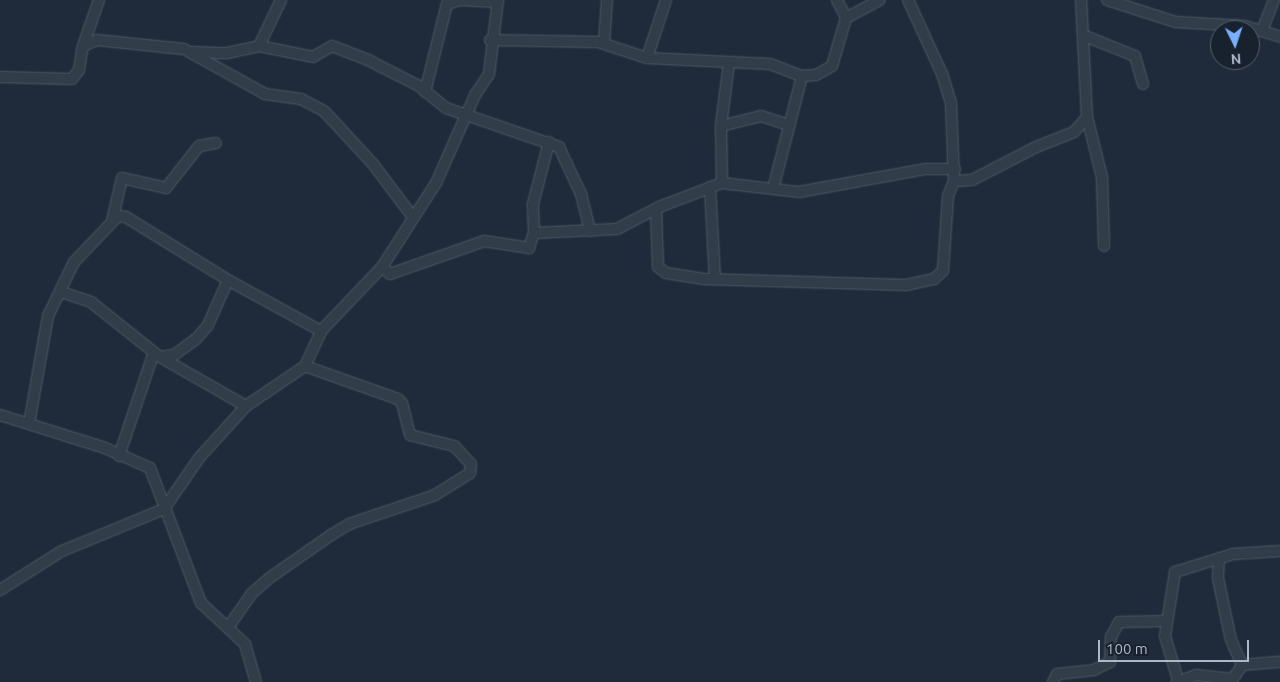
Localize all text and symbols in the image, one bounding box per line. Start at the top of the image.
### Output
north arrow [1210,20,1260,70]
text: N [1230,51,1242,67]
scale bar [1100,630,1251,662]
text: 100 m [1106,640,1148,657]

